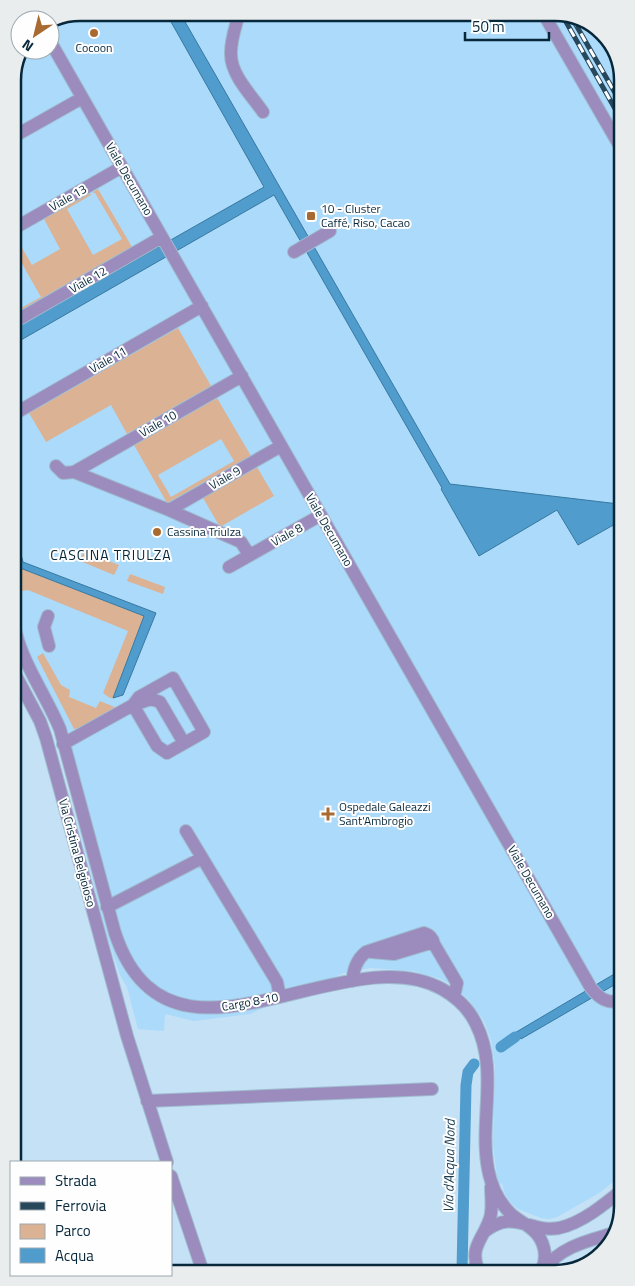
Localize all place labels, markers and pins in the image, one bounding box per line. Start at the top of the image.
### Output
marker: Cocoon [88,27,100,39]
place label: Cocoon [75,38,113,57]
place label: 10 - Cluster Caffé, Riso, Cacao [321,199,410,232]
marker: 10 - Cluster Caffé, Riso, Cacao [305,210,317,222]
place label: Cassina Triulza [167,522,241,541]
marker: Cassina Triulza [151,526,163,538]
place label: Ospedale Galeazzi Sant'Ambrogio [339,797,431,830]
marker: Ospedale Galeazzi Sant'Ambrogio [321,807,335,821]

